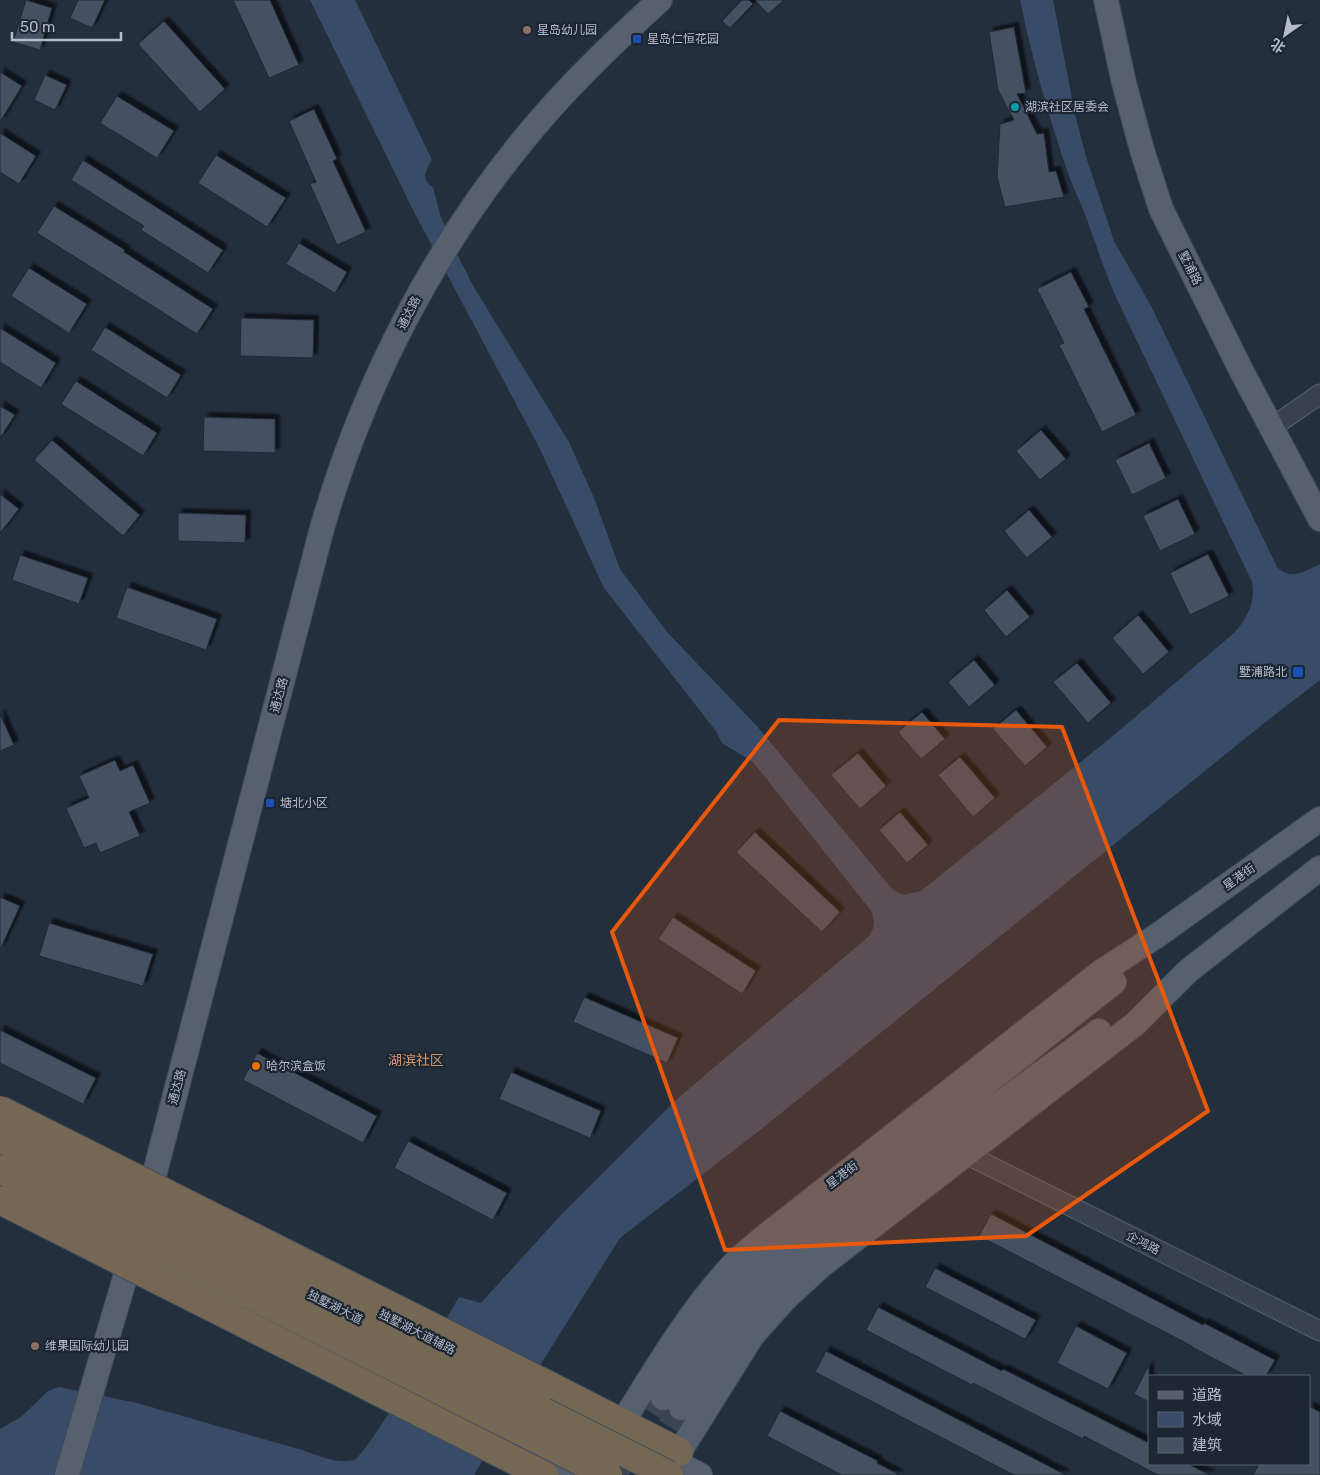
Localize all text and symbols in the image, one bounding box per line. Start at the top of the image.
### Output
scale bar [12,10,121,42]
north arrow [1260,10,1310,60]
text: 50 m [20,18,55,36]
place label: 星岛幼儿园 [537,23,597,37]
marker: 星岛幼儿园 [521,24,533,36]
place label: 星岛仁恒花园 [647,32,719,46]
marker: 星岛仁恒花园 [631,33,643,45]
text: 北 [1268,35,1289,56]
place label: 湖滨社区居委会 [1025,100,1109,114]
marker: 湖滨社区居委会 [1009,101,1021,113]
street label: 墅浦路 [1176,249,1204,287]
street label: 通达路 [395,294,423,332]
place label: 墅浦路北 [1239,665,1287,679]
marker: 墅浦路北 [1291,665,1305,679]
street label: 通达路 [268,676,290,714]
place label: 塘北小区 [280,796,328,810]
marker: 塘北小区 [264,797,276,809]
street label: 星港街 [1220,861,1258,893]
district label: 湖滨社区 [388,1052,444,1069]
place label: 哈尔滨盒饭 [266,1059,326,1073]
marker: 哈尔滨盒饭 [250,1060,262,1072]
street label: 通达路 [166,1068,188,1106]
street label: 星港街 [824,1158,860,1192]
street label: 企鸿路 [1124,1229,1162,1257]
street label: 独墅湖大道 [305,1287,365,1327]
street label: 独墅湖大道辅路 [376,1307,458,1357]
place label: 维果国际幼儿园 [45,1339,129,1353]
marker: 维果国际幼儿园 [29,1340,41,1352]
legend [1148,1375,1310,1465]
text: 道路 [1192,1386,1222,1404]
text: 水域 [1192,1411,1222,1429]
text: 建筑 [1192,1436,1222,1454]

